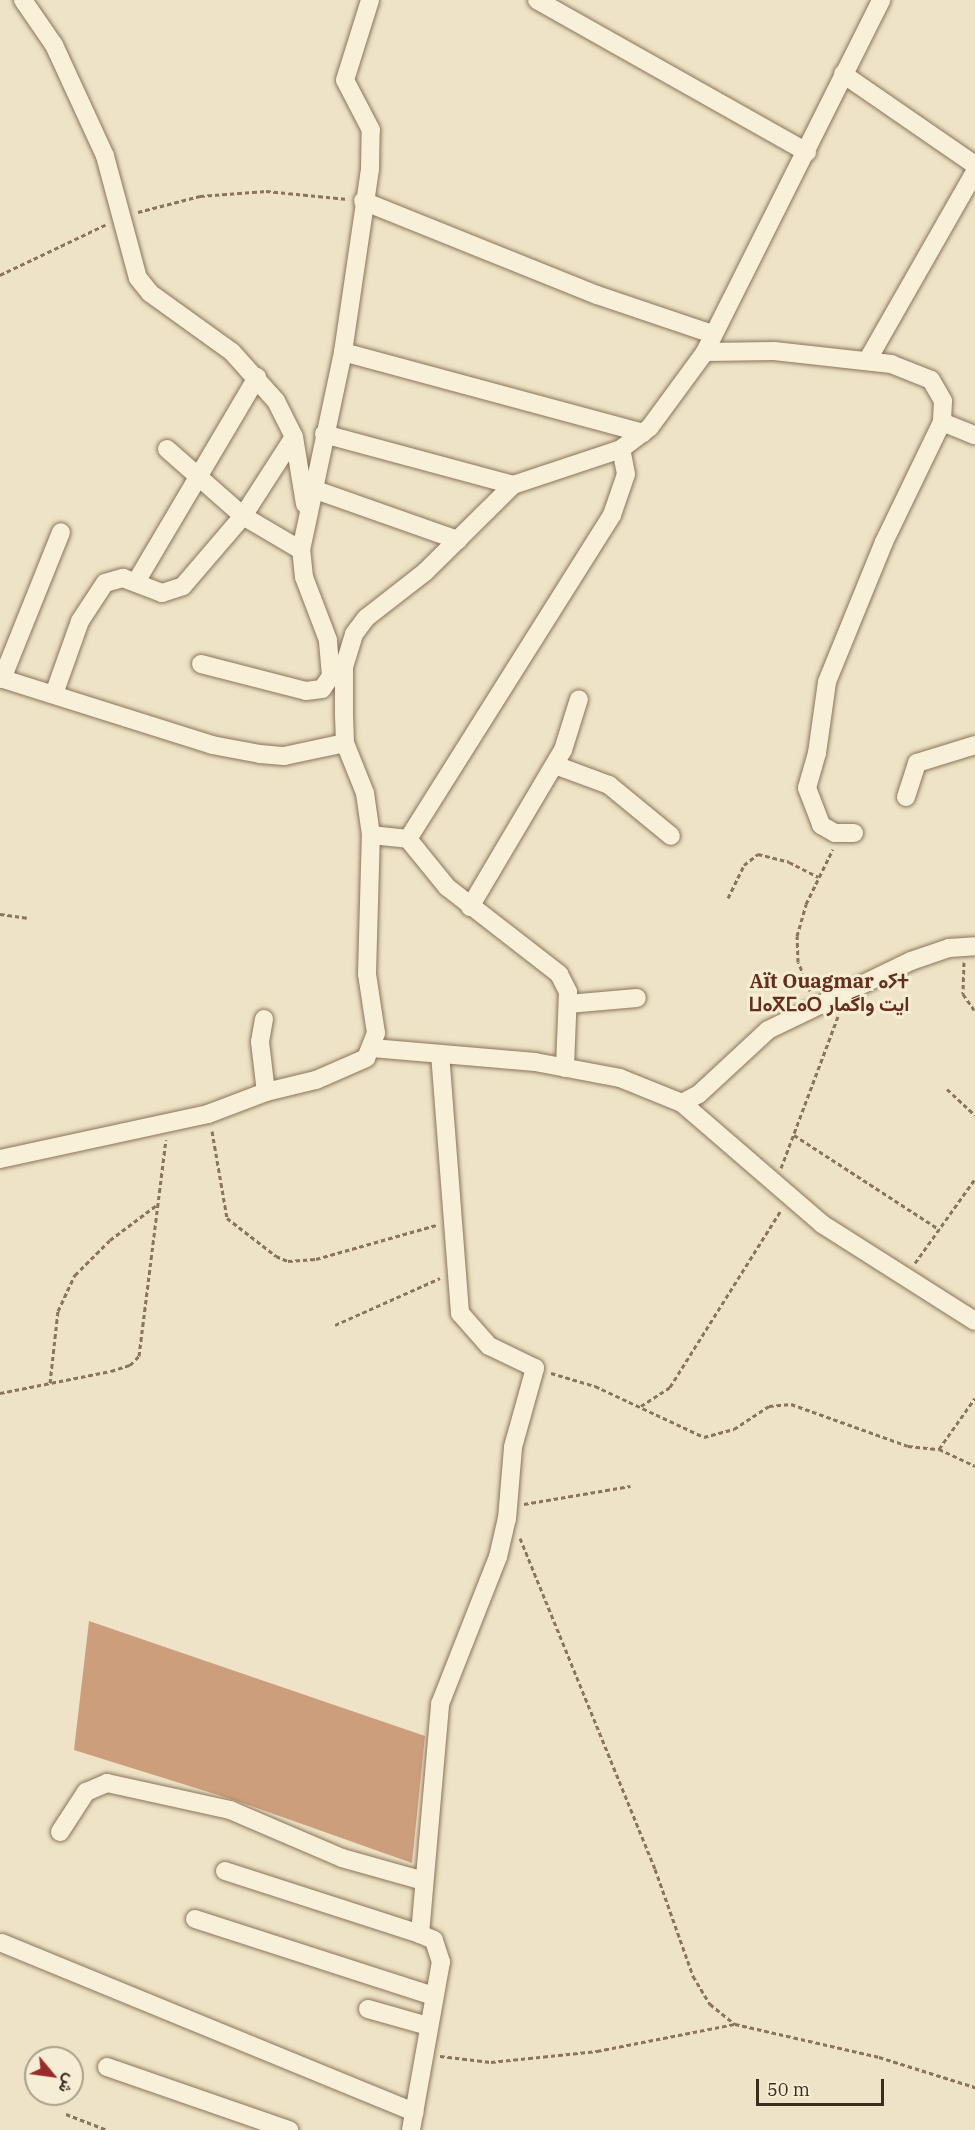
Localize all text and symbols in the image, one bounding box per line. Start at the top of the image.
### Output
district label: Aït Ouagmar ⴰⵢⵜ ⵡⴰⴳⵎⴰⵔ ايت واگمار [749,969,909,1016]
north arrow [24,2046,84,2106]
scale bar [759,2067,886,2105]
text: ش [55,2070,81,2097]
text: 50 m [767,2078,810,2101]

